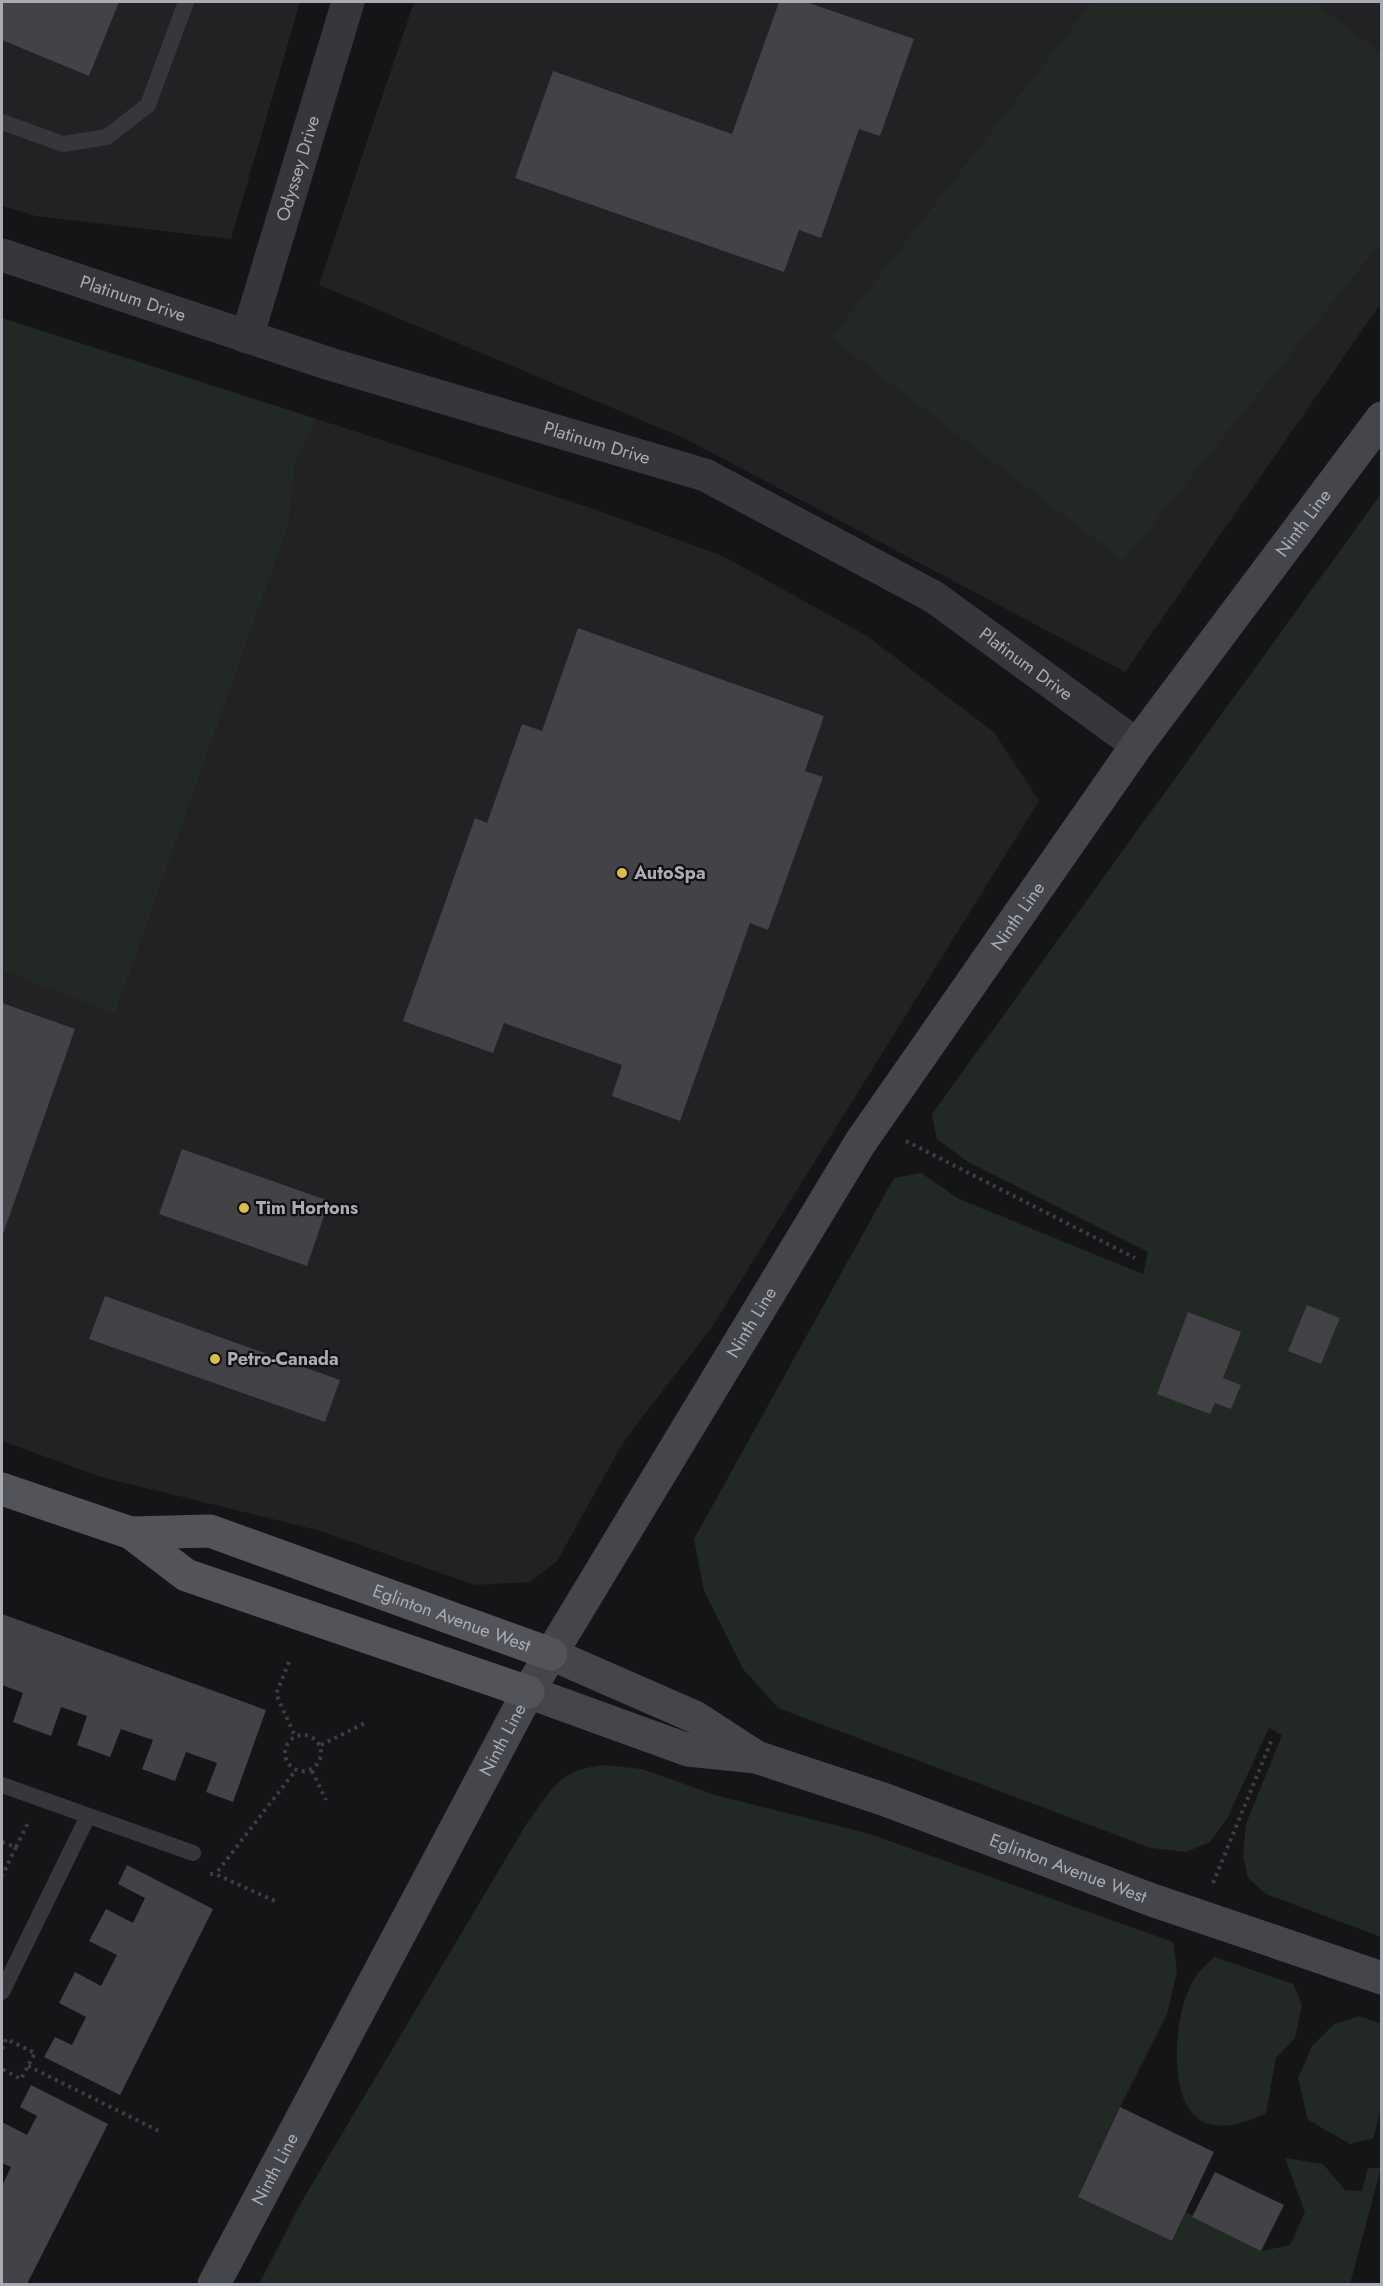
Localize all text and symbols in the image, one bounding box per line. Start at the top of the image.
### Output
street label: Odyssey Drive [270,112,326,225]
street label: Platinum Drive [77,269,189,328]
street label: Platinum Drive [540,415,653,471]
street label: Ninth Line [1269,484,1337,562]
street label: Platinum Drive [974,621,1078,707]
place label: AutoSpa [633,860,706,886]
marker: AutoSpa [615,866,629,880]
street label: Ninth Line [985,876,1051,956]
place label: Tim Hortons [256,1195,358,1221]
marker: Tim Hortons [237,1201,251,1215]
street label: Ninth Line [720,1282,783,1363]
place label: Petro-Canada [227,1346,339,1372]
marker: Petro-Canada [208,1352,222,1366]
street label: Eglinton Avenue West [369,1578,535,1659]
street label: Ninth Line [473,1699,533,1781]
street label: Eglinton Avenue West [986,1827,1151,1910]
street label: Ninth Line [245,2128,305,2210]

